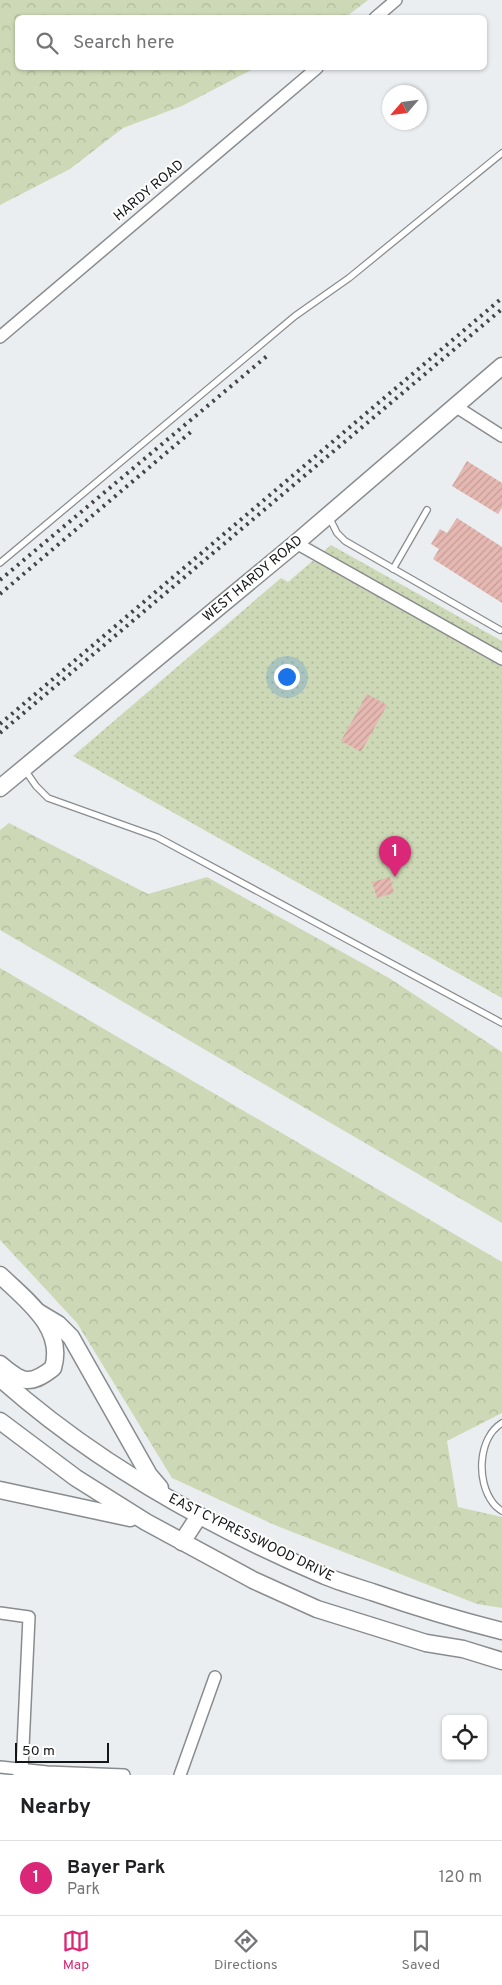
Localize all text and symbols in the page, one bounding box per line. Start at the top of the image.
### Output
search box [15,15,487,70]
icon: search [33,29,61,57]
text: Search here [73,31,175,55]
north arrow [382,85,427,130]
street label: HARDY ROAD [110,157,188,225]
street label: WEST HARDY ROAD [200,532,306,626]
your location [274,664,300,690]
pin: 1 [379,836,411,877]
street label: EAST CYPRESSWOOD DRIVE [165,1490,337,1586]
map controls [442,1715,487,1760]
button: locate [442,1715,487,1760]
scale bar [15,1740,109,1763]
text: 50 m [22,1743,55,1760]
text: Nearby [20,1794,91,1821]
text: Bayer Park [67,1856,165,1880]
text: 1 [33,1868,39,1888]
text: 120 m [439,1868,482,1888]
text: Park [67,1880,100,1900]
tab: Map [62,1927,90,1974]
tab: Directions [214,1927,278,1974]
tab: Saved [402,1927,440,1974]

